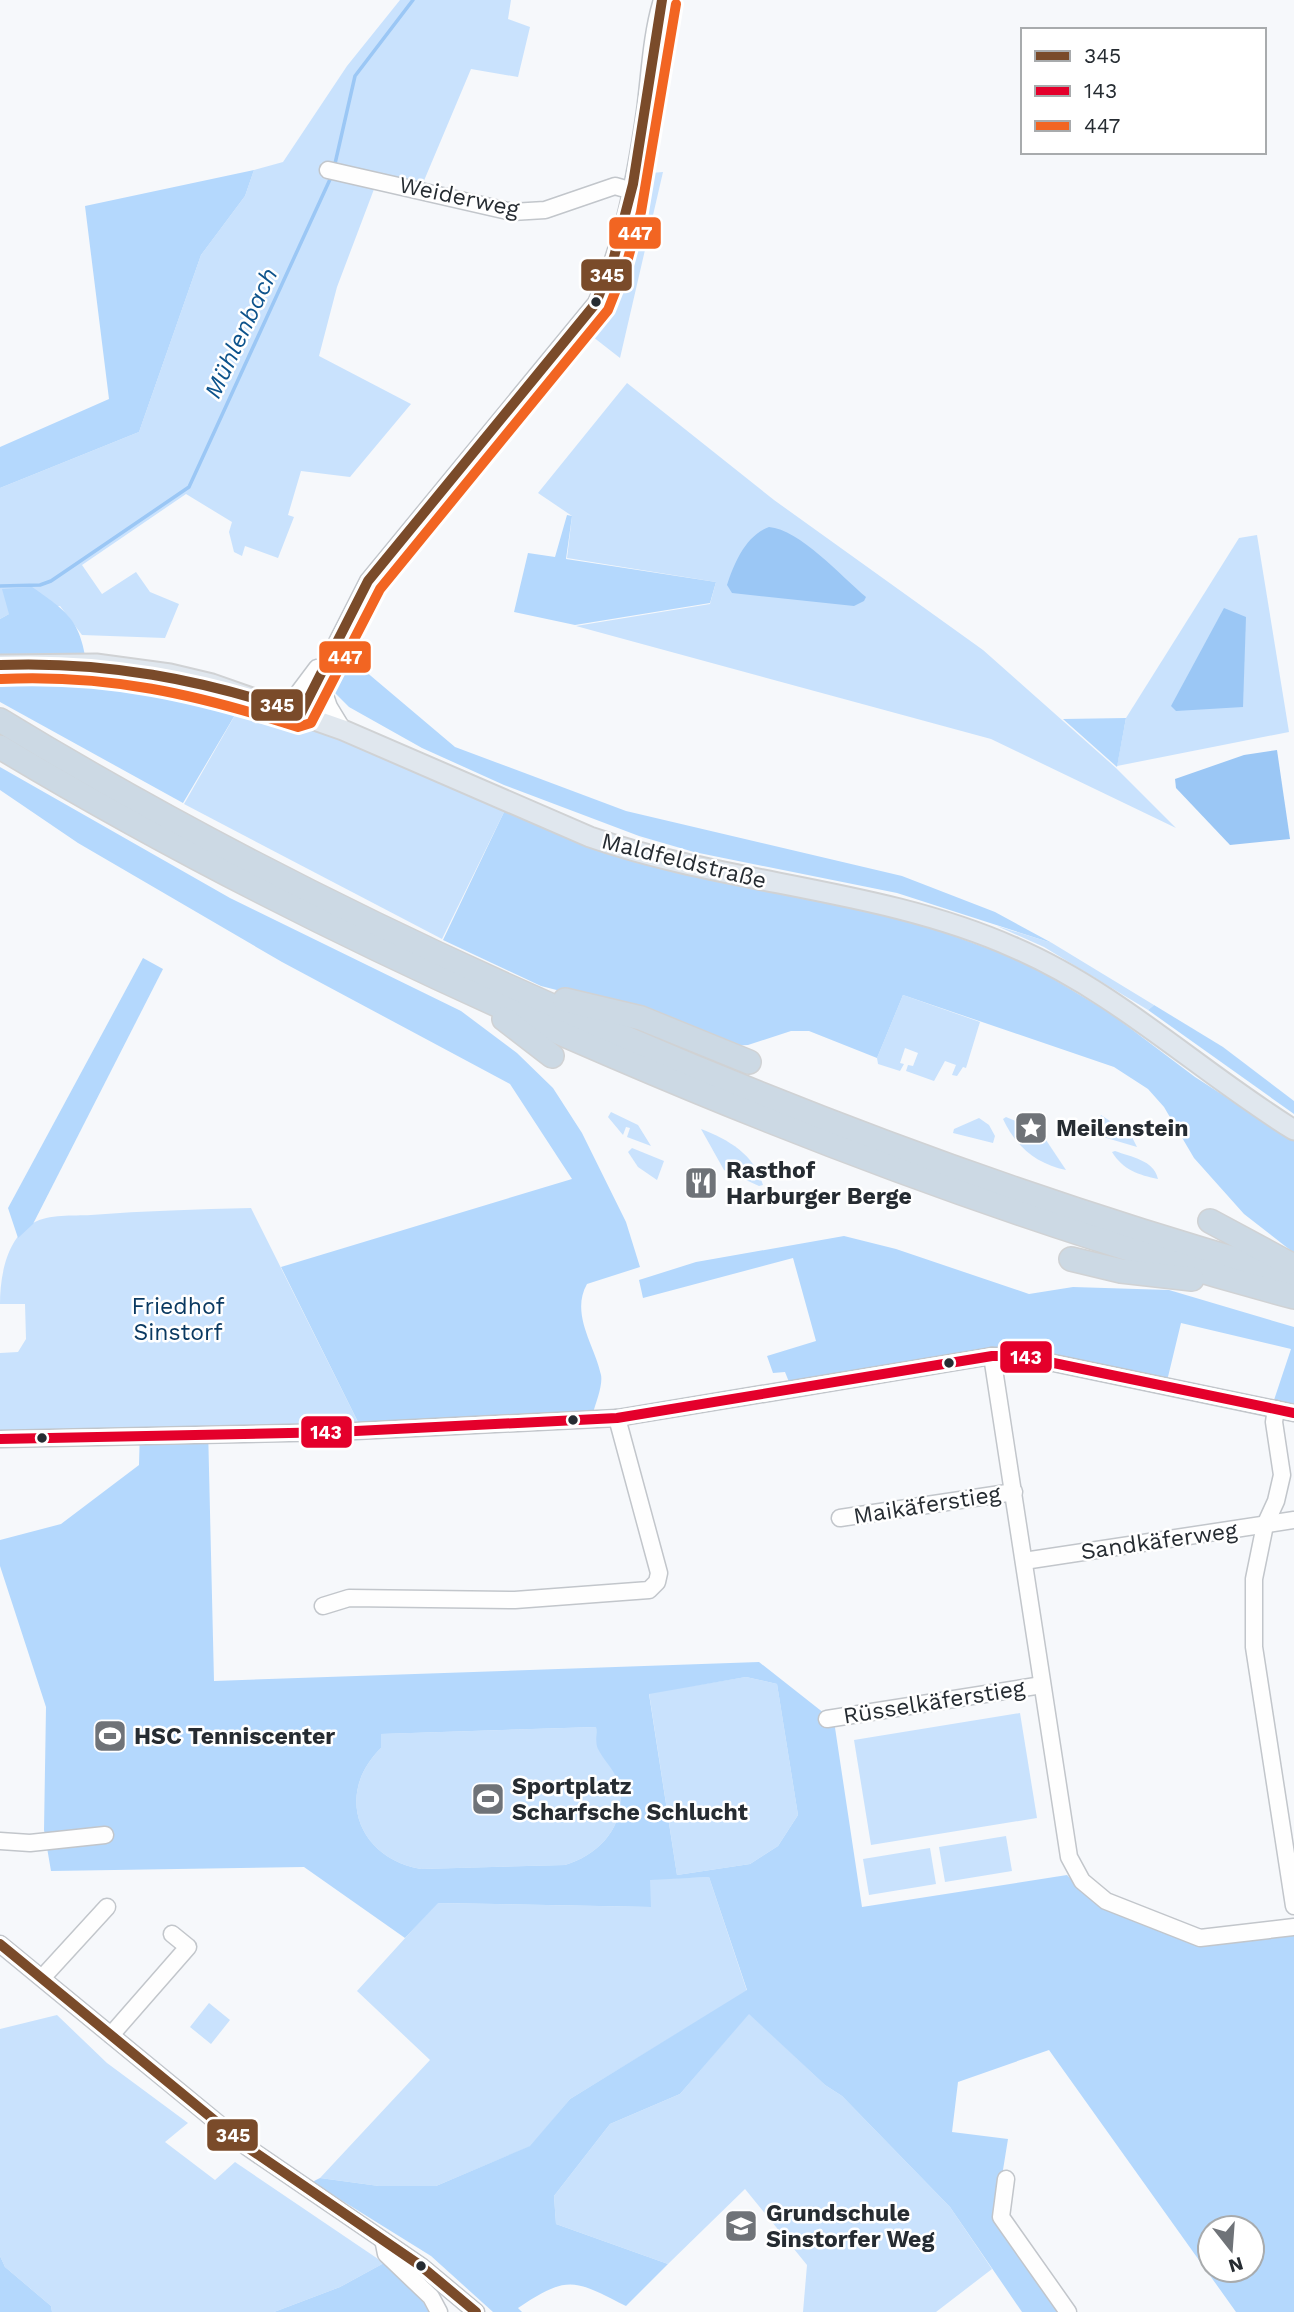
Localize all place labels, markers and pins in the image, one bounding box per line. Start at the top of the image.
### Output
unlabelled marker [589,295,603,309]
place icon: Meilenstein [1012,1109,1050,1147]
place label: Meilenstein [1056,1115,1189,1142]
place label: Rasthof Harburger Berge [726,1157,912,1210]
restaurant icon: Rasthof Harburger Berge [682,1164,720,1202]
unlabelled marker [942,1356,956,1370]
unlabelled marker [566,1413,580,1427]
unlabelled marker [35,1431,49,1445]
sports icon: HSC Tenniscenter [91,1717,129,1755]
place label: HSC Tenniscenter [134,1723,335,1750]
place label: Sportplatz Scharfsche Schlucht [512,1773,748,1826]
sports icon: Sportplatz Scharfsche Schlucht [469,1780,507,1818]
place label: Grundschule Sinstorfer Weg [766,2200,934,2253]
school or university icon: Grundschule Sinstorfer Weg [722,2207,760,2245]
unlabelled marker [414,2259,428,2273]

